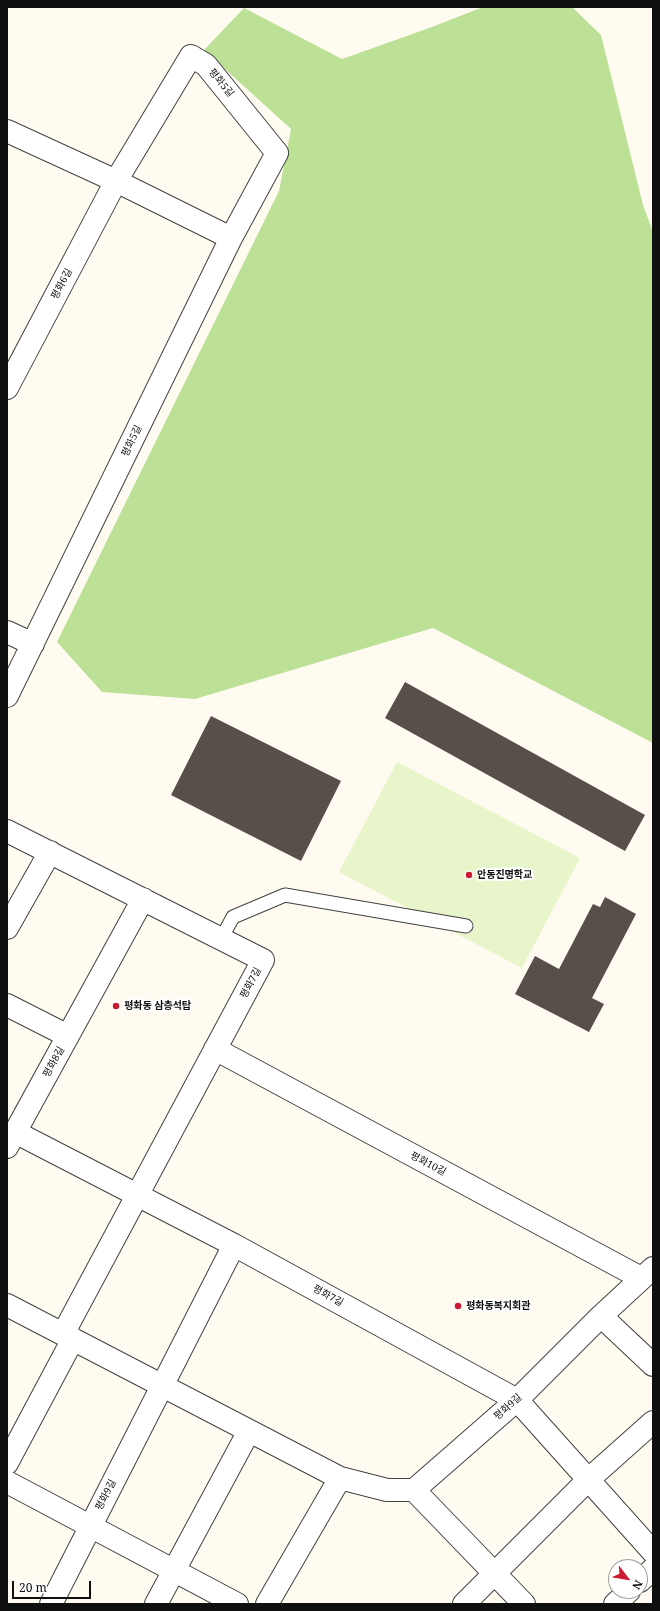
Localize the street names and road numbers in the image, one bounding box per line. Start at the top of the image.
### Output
street label: 평화5길 [206,66,236,100]
street label: 평화6길 [49,267,75,301]
street label: 평화5길 [119,423,145,459]
street label: 평화7길 [238,966,264,1000]
street label: 평화8길 [41,1045,67,1079]
street label: 평화10길 [408,1150,448,1178]
street label: 평화7길 [311,1283,345,1309]
street label: 평화9길 [492,1391,524,1423]
street label: 평화9길 [93,1477,119,1513]

